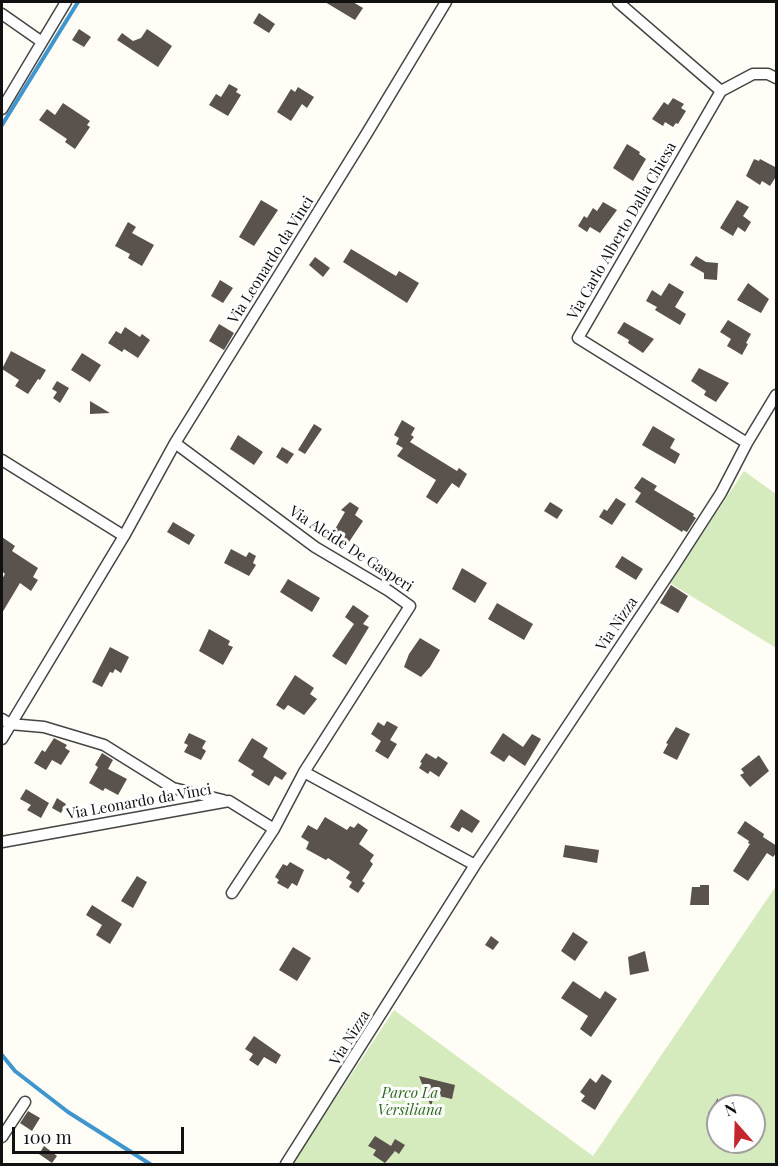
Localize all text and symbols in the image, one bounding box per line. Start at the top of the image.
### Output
street label: Via Carlo Alberto Dalla Chiesa [564,139,680,323]
street label: Via Leonardo da Vinci [224,193,318,327]
street label: Via Alcide De Gasperi [286,502,416,596]
street label: Via Nizza [592,594,642,654]
street label: Via Leonardo da Vinci [65,780,213,824]
street label: Via Nizza [326,1007,374,1069]
park label: Parco La Versiliana [377,1084,443,1119]
north arrow [706,1094,766,1154]
text: N [721,1097,739,1120]
scale bar [15,1115,188,1153]
text: 100 m [23,1125,72,1149]

